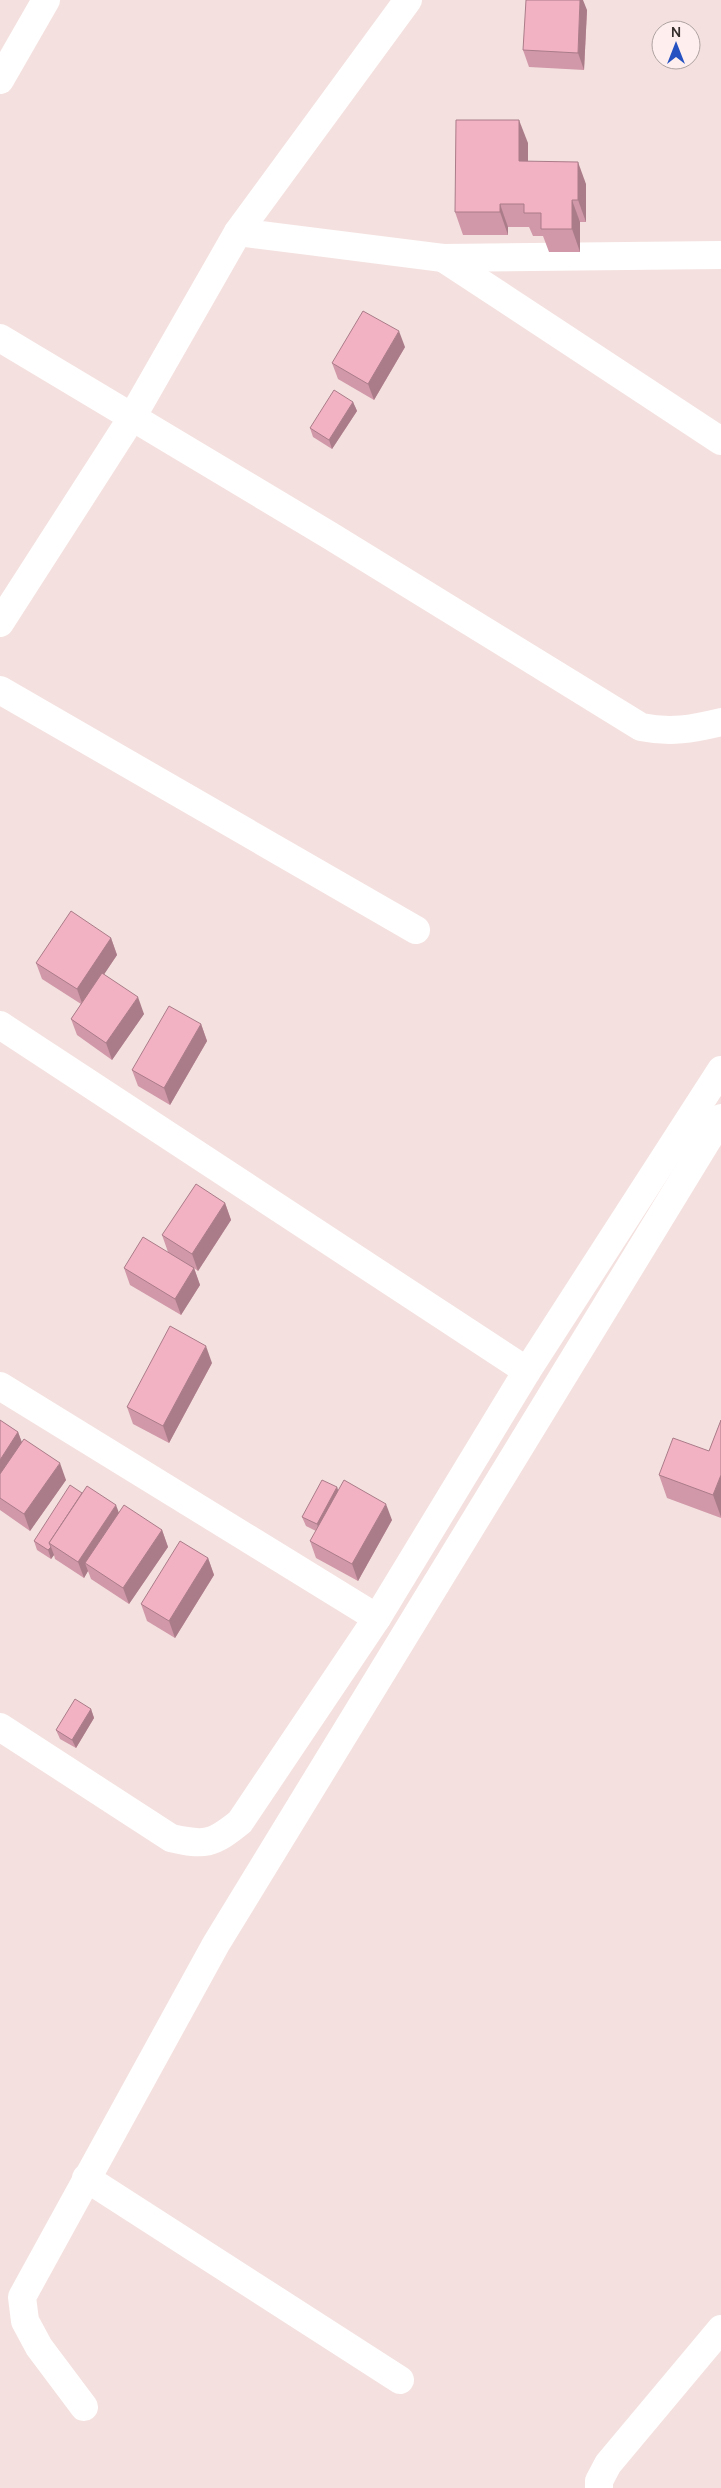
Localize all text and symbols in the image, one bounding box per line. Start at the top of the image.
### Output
north arrow [651,20,701,70]
text: N [671,22,681,41]

